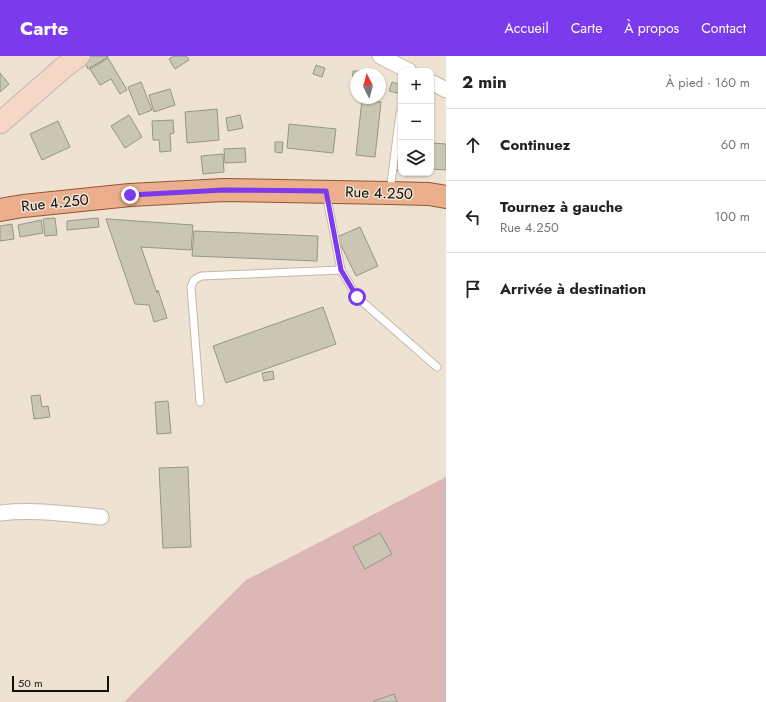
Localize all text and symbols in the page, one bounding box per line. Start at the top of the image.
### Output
text: Carte [20,15,68,42]
text: Accueil [505,18,549,38]
text: Carte [571,18,602,38]
text: À propos [624,18,679,38]
text: Contact [701,18,746,38]
north arrow [350,68,386,104]
map controls [398,68,434,176]
button: + [398,68,434,104]
text: 2 min [462,70,507,94]
text: À pied · 160 m [666,73,750,92]
button: − [398,104,434,140]
icon: ahead [462,134,484,156]
text: Continuez [500,134,570,156]
text: 60 m [721,135,750,154]
button: layers [398,140,434,176]
street label: Rue 4.250 [345,181,413,205]
route end [121,186,139,204]
street label: Rue 4.250 [20,189,90,217]
text: Tournez à gauche [500,196,623,218]
icon: left [462,206,484,228]
text: 100 m [715,207,750,226]
text: Rue 4.250 [500,218,559,237]
icon: arrive [462,278,484,300]
text: Arrivée à destination [500,278,646,300]
route start [348,288,366,306]
scale bar [12,674,109,693]
text: 50 m [18,675,43,691]

